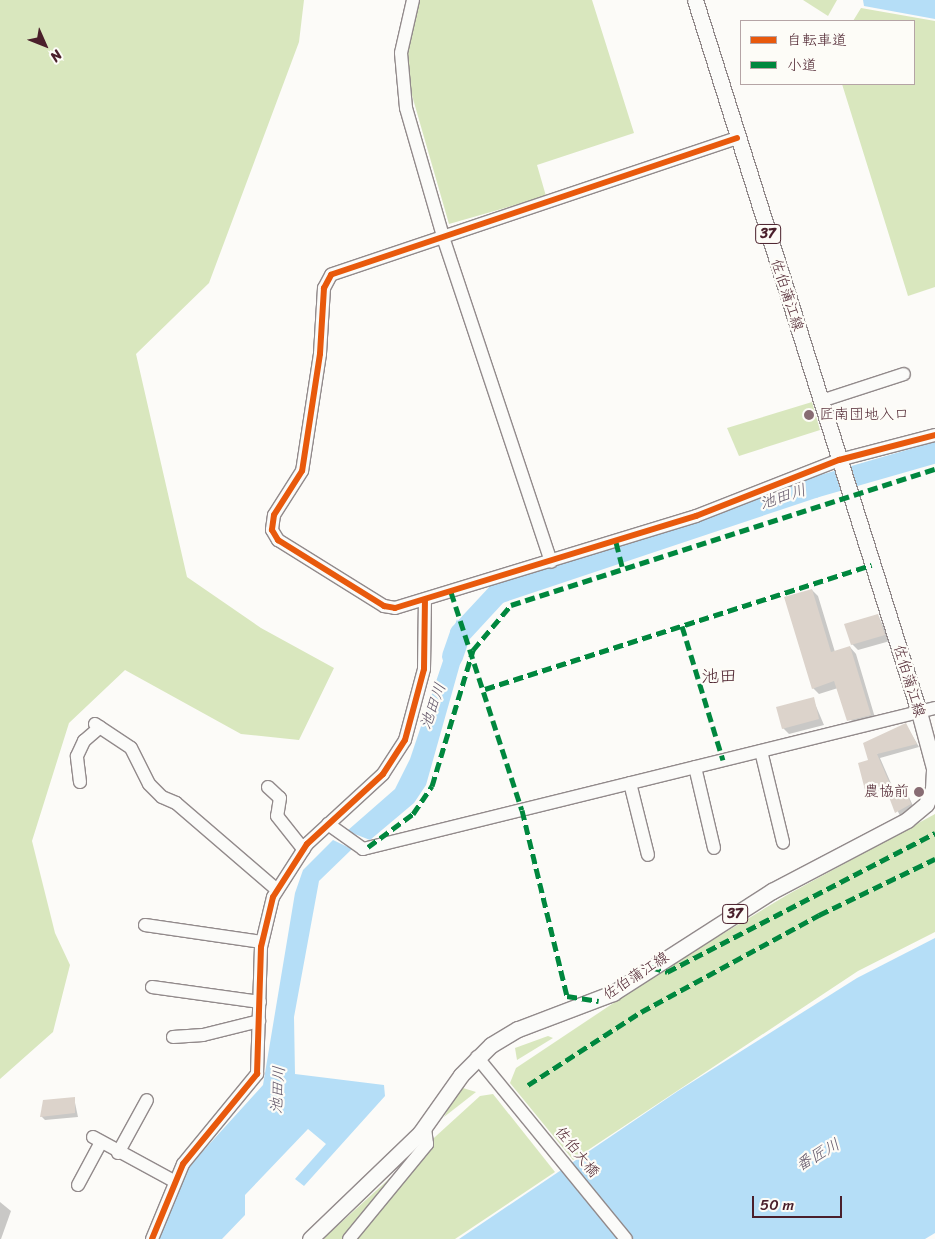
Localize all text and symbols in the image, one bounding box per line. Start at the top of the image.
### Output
north arrow [20,20,70,70]
legend [740,20,915,85]
text: 自転車道 [787,27,847,53]
text: N [44,44,69,68]
text: 小道 [787,52,817,78]
road number: 37 [754,222,782,245]
street label: 佐伯蒲江線 [767,257,807,333]
place label: 匠南団地入口 [819,406,909,424]
marker: 匠南団地入口 [803,409,815,421]
water label: 池田川 [757,480,809,514]
street label: 佐伯蒲江線 [889,643,929,719]
district label: 池田 [701,665,737,687]
water label: 池田川 [416,680,450,732]
place label: 農協前 [864,783,909,801]
marker: 農協前 [913,786,925,798]
road number: 37 [721,902,749,926]
street label: 佐伯蒲江線 [600,948,672,1004]
water label: 池田川 [267,1065,289,1115]
street label: 佐伯大橋 [551,1123,603,1181]
water label: 番匠川 [792,1135,844,1175]
scale bar [755,1186,845,1218]
text: 50 m [760,1192,794,1218]

